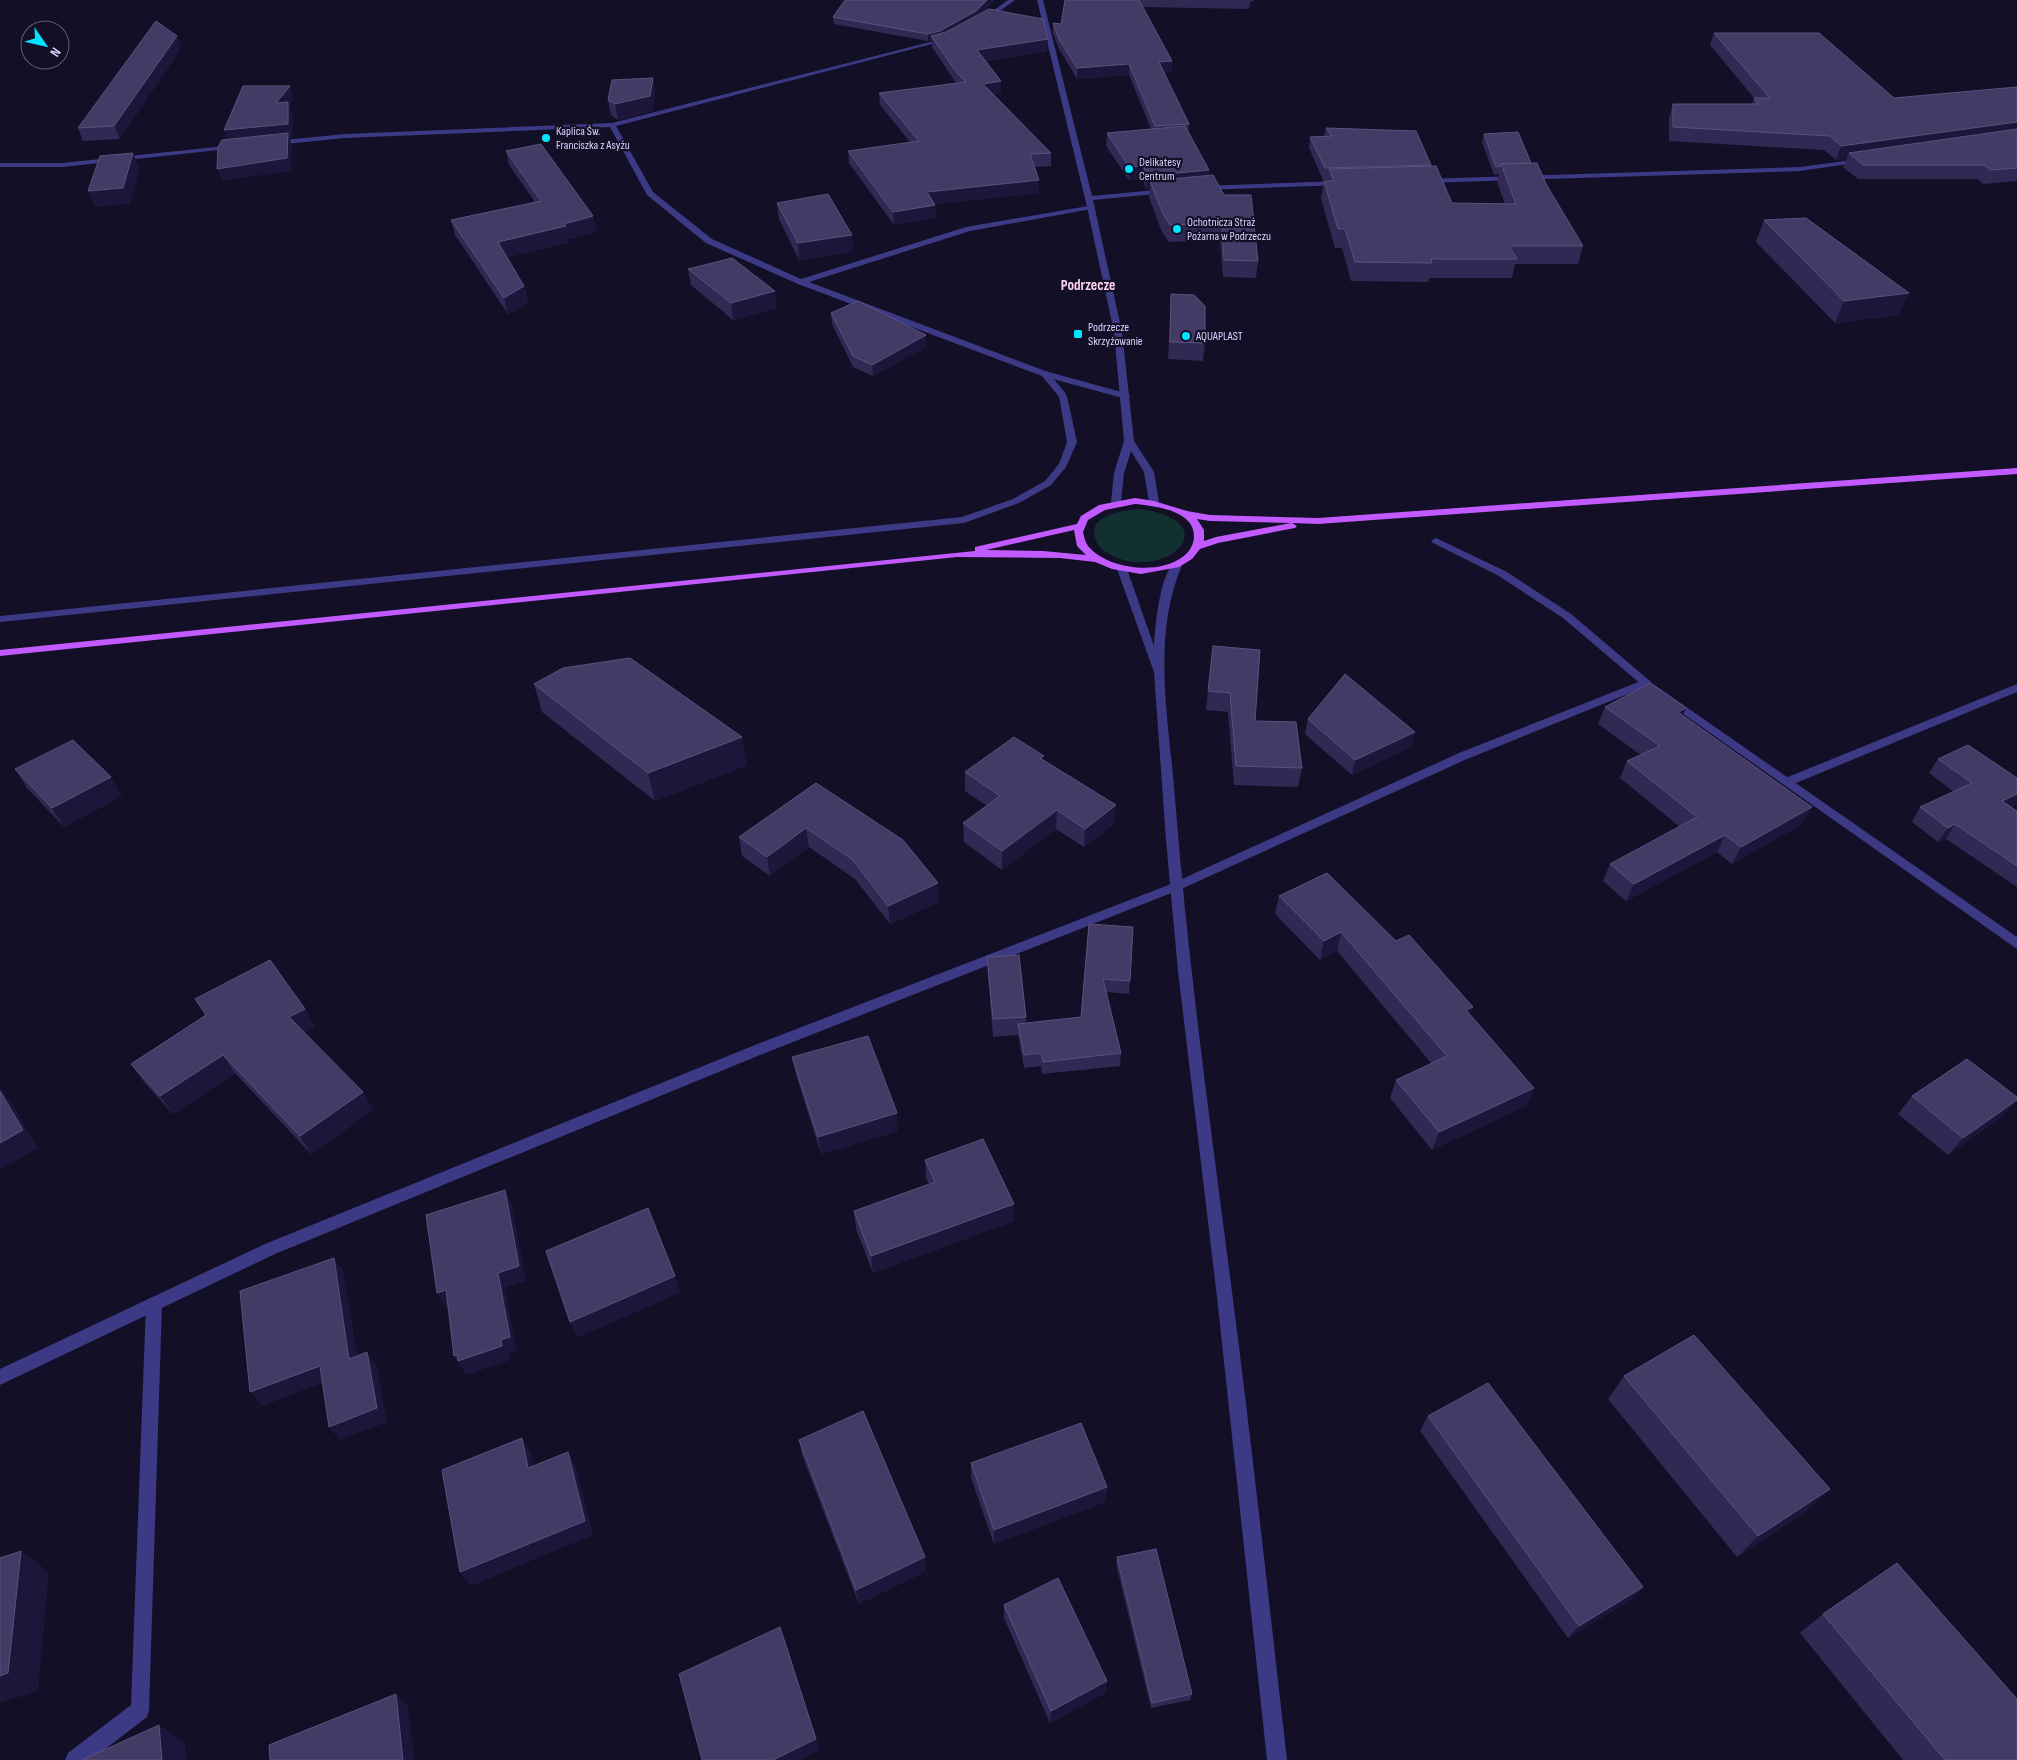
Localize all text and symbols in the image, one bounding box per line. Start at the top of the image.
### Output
north arrow [20,20,70,70]
text: N [46,44,65,60]
place label: Kaplica Św. Franciszka z Asyżu [556,124,630,153]
marker: Kaplica Św. Franciszka z Asyżu [540,132,552,144]
place label: Delikatesy Centrum [1139,155,1181,184]
marker: Delikatesy Centrum [1123,163,1135,175]
place label: Ochotnicza Straż Pożarna w Podrzeczu [1187,215,1271,244]
marker: Ochotnicza Straż Pożarna w Podrzeczu [1171,223,1183,235]
district label: Podrzecze [1061,276,1115,295]
place label: Podrzecze Skrzyżowanie [1088,320,1143,349]
marker: Podrzecze Skrzyżowanie [1072,328,1084,340]
place label: AQUAPLAST [1195,329,1243,344]
marker: AQUAPLAST [1180,330,1192,342]

